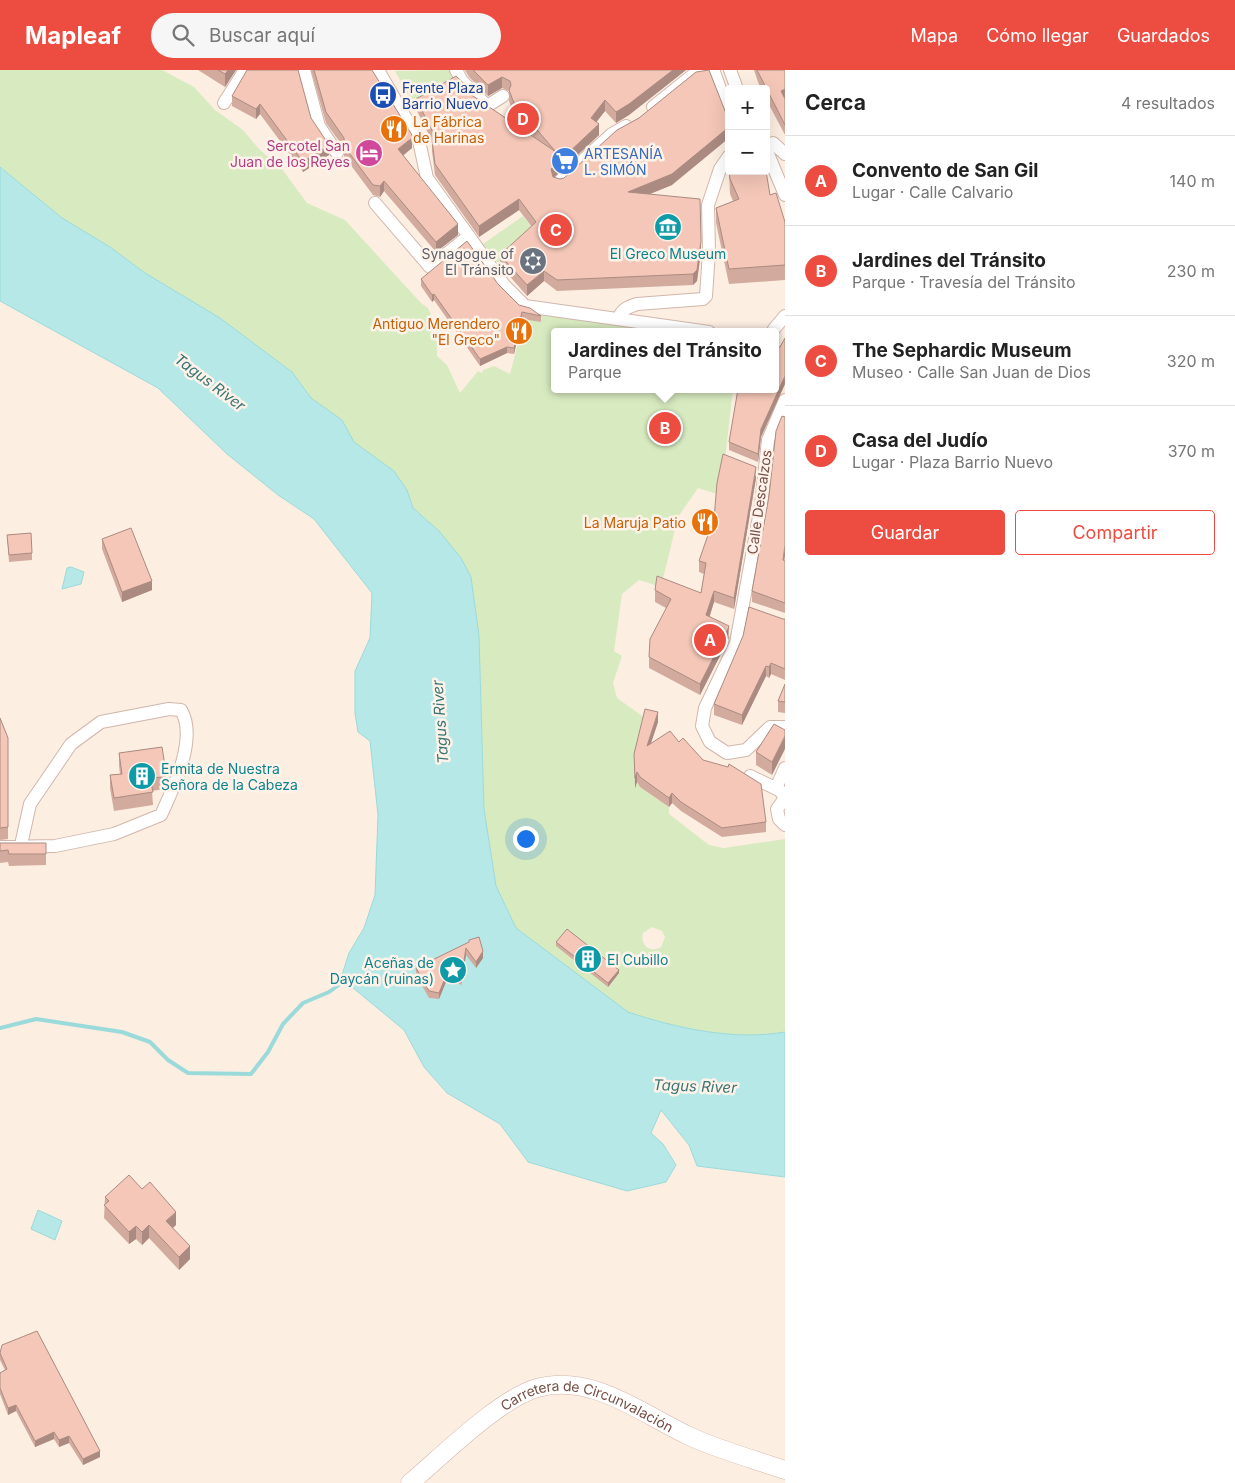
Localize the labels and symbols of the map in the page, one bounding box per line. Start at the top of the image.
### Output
place label: Frente Plaza Barrio Nuevo [402,79,488,112]
bus stop icon: Frente Plaza Barrio Nuevo [368,80,398,110]
pin: D [507,100,539,138]
place label: La Fábrica de Harinas [413,113,484,146]
restaurant icon: La Fábrica de Harinas [379,114,409,144]
place label: Sercotel San Juan de los Reyes [230,137,350,170]
hotel icon: Sercotel San Juan de los Reyes [354,138,384,168]
place label: ARTESANÍA L. SIMÓN [584,145,663,178]
supermarket icon: ARTESANÍA L. SIMÓN [550,146,580,176]
pin: C [540,211,572,249]
museum icon: El Greco Museum [653,212,683,242]
place label: Synagogue of El Tránsito [421,245,514,278]
place label: El Greco Museum [610,245,726,262]
synagogue icon: Synagogue of El Tránsito [518,246,548,276]
place label: Antiguo Merendero "El Greco" [372,315,500,348]
restaurant icon: Antiguo Merendero "El Greco" [504,316,534,346]
water label: Tagus River [171,349,249,415]
pin: B [649,409,681,447]
street label: Calle Descalzos [743,449,775,555]
restaurant icon: La Maruja Patio [690,507,720,537]
place label: La Maruja Patio [584,514,686,531]
pin: A [694,621,726,659]
water label: Tagus River [428,679,452,764]
place label: Ermita de Nuestra Señora de la Cabeza [161,760,298,793]
building icon: Ermita de Nuestra Señora de la Cabeza [127,761,157,791]
your location [513,826,539,852]
building icon: El Cubillo [573,944,603,974]
place label: El Cubillo [607,951,668,968]
place label: Aceñas de Daycán (ruinas) [330,954,434,987]
place icon: Aceñas de Daycán (ruinas) [438,955,468,985]
water label: Tagus River [653,1075,737,1097]
street label: Carretera de Circunvalación [497,1376,677,1435]

